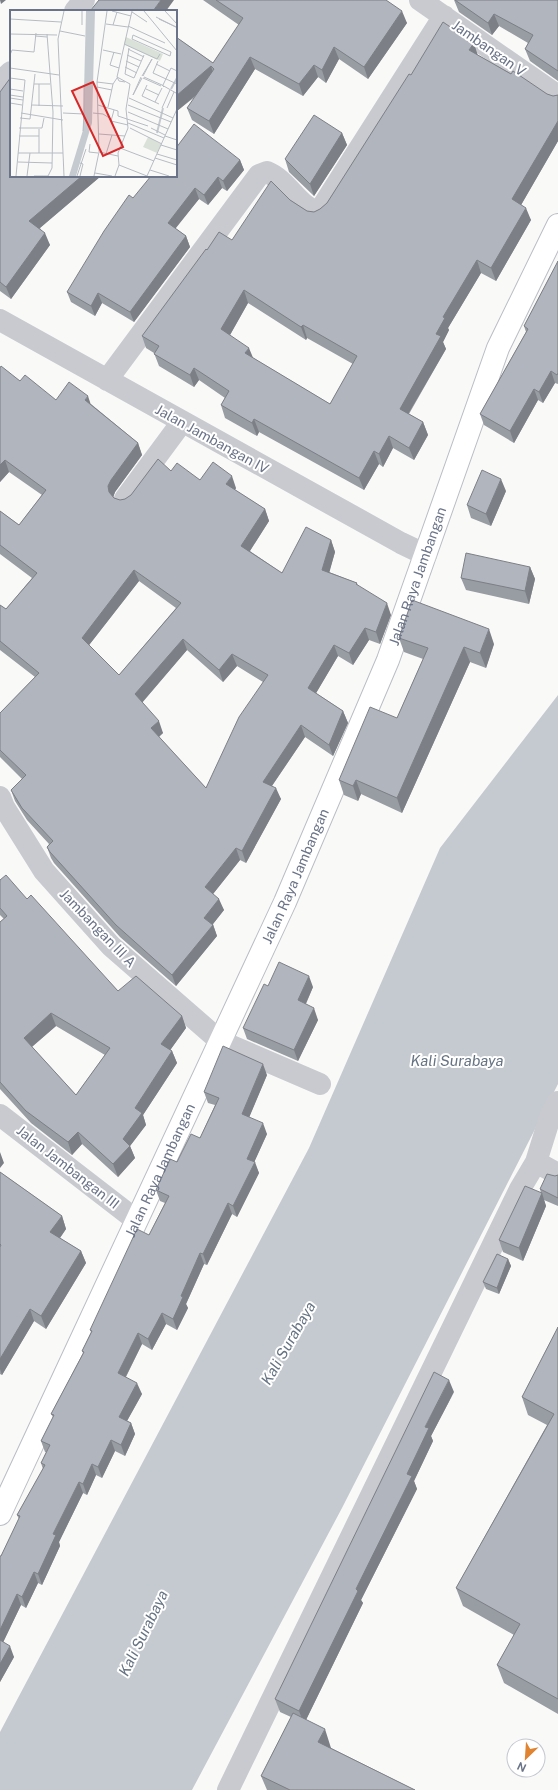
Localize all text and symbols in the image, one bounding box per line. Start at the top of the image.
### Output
inset map [10,10,177,177]
street label: Jambangan V [449,17,529,80]
street label: Jalan Jambangan IV [153,401,272,477]
street label: Jalan Raya Jambangan [386,505,449,648]
street label: Jalan Raya Jambangan [259,806,332,946]
street label: Jambangan III A [57,886,139,970]
water label: Kali Surabaya [411,1052,503,1069]
street label: Jalan Raya Jambangan [122,1101,198,1240]
street label: Jalan Jambangan III [14,1122,122,1212]
water label: Kali Surabaya [257,1298,319,1387]
water label: Kali Surabaya [115,1587,171,1678]
north arrow [506,1738,546,1778]
text: N [515,1760,528,1774]

